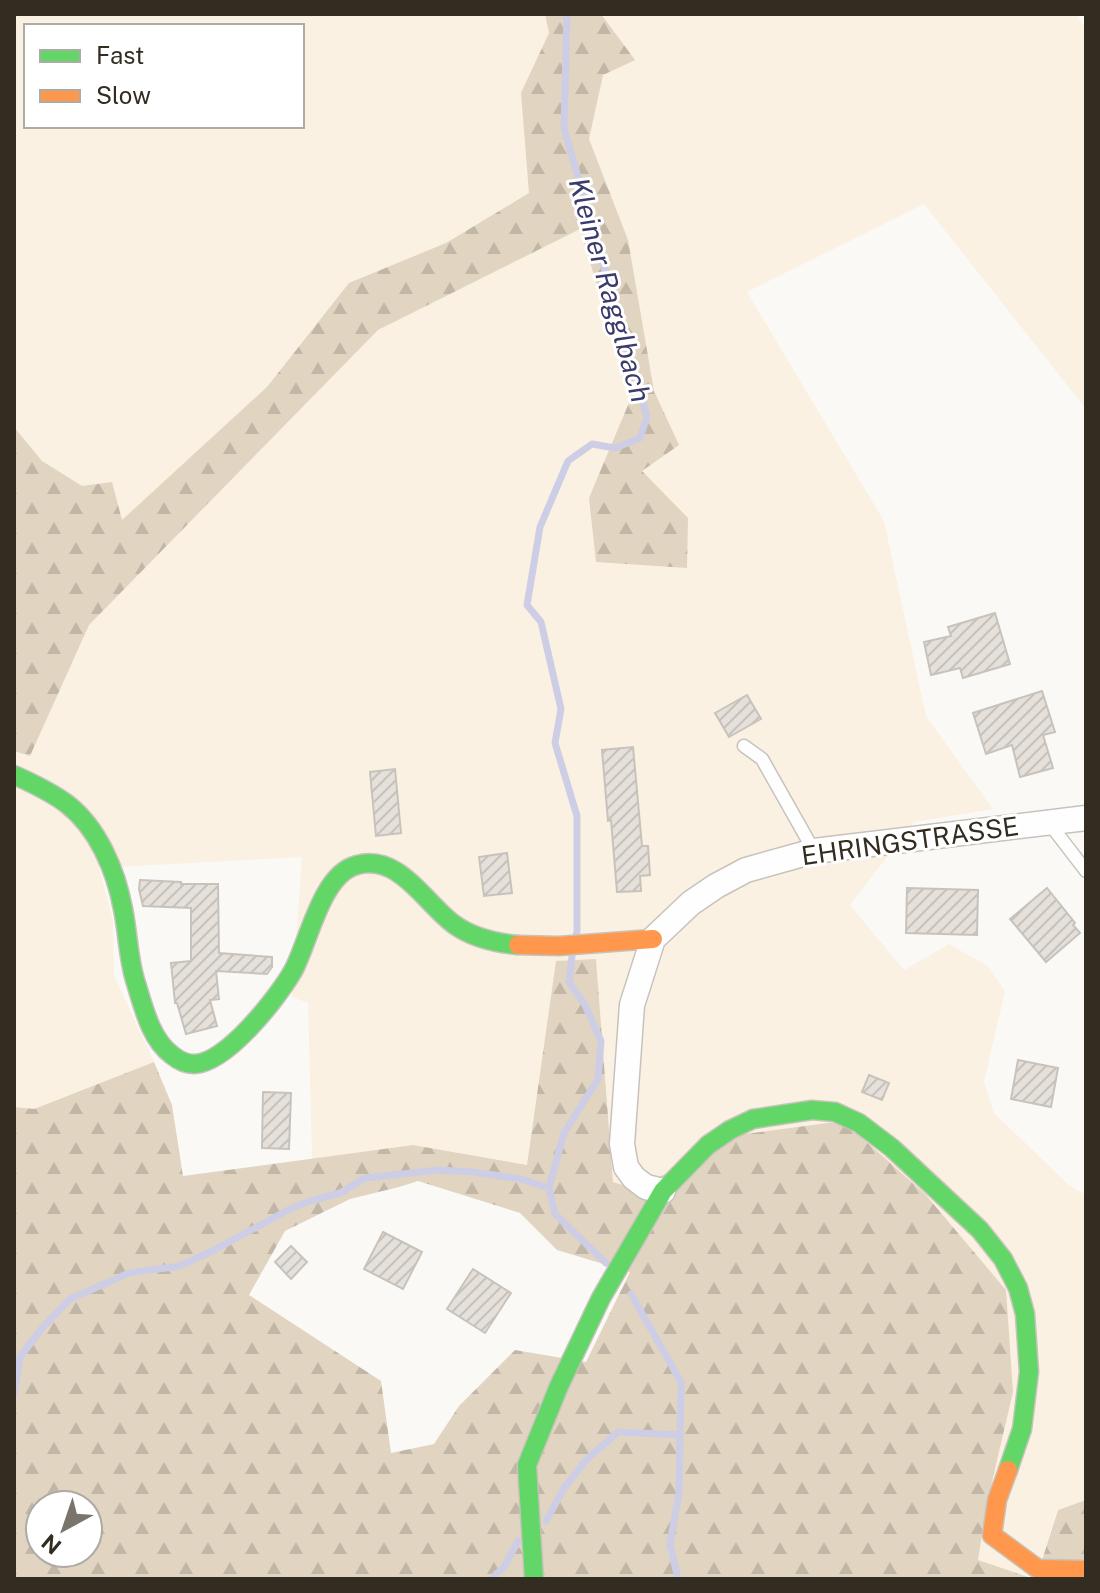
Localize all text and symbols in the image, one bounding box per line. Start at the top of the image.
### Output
legend [24,24,304,128]
text: Fast [96,41,144,69]
text: Slow [96,81,151,109]
water label: Kleiner Ragglbach [563,174,658,406]
street label: EHRINGSTRASSE [799,810,1021,871]
north arrow [24,1489,104,1569]
text: N [36,1529,66,1560]

